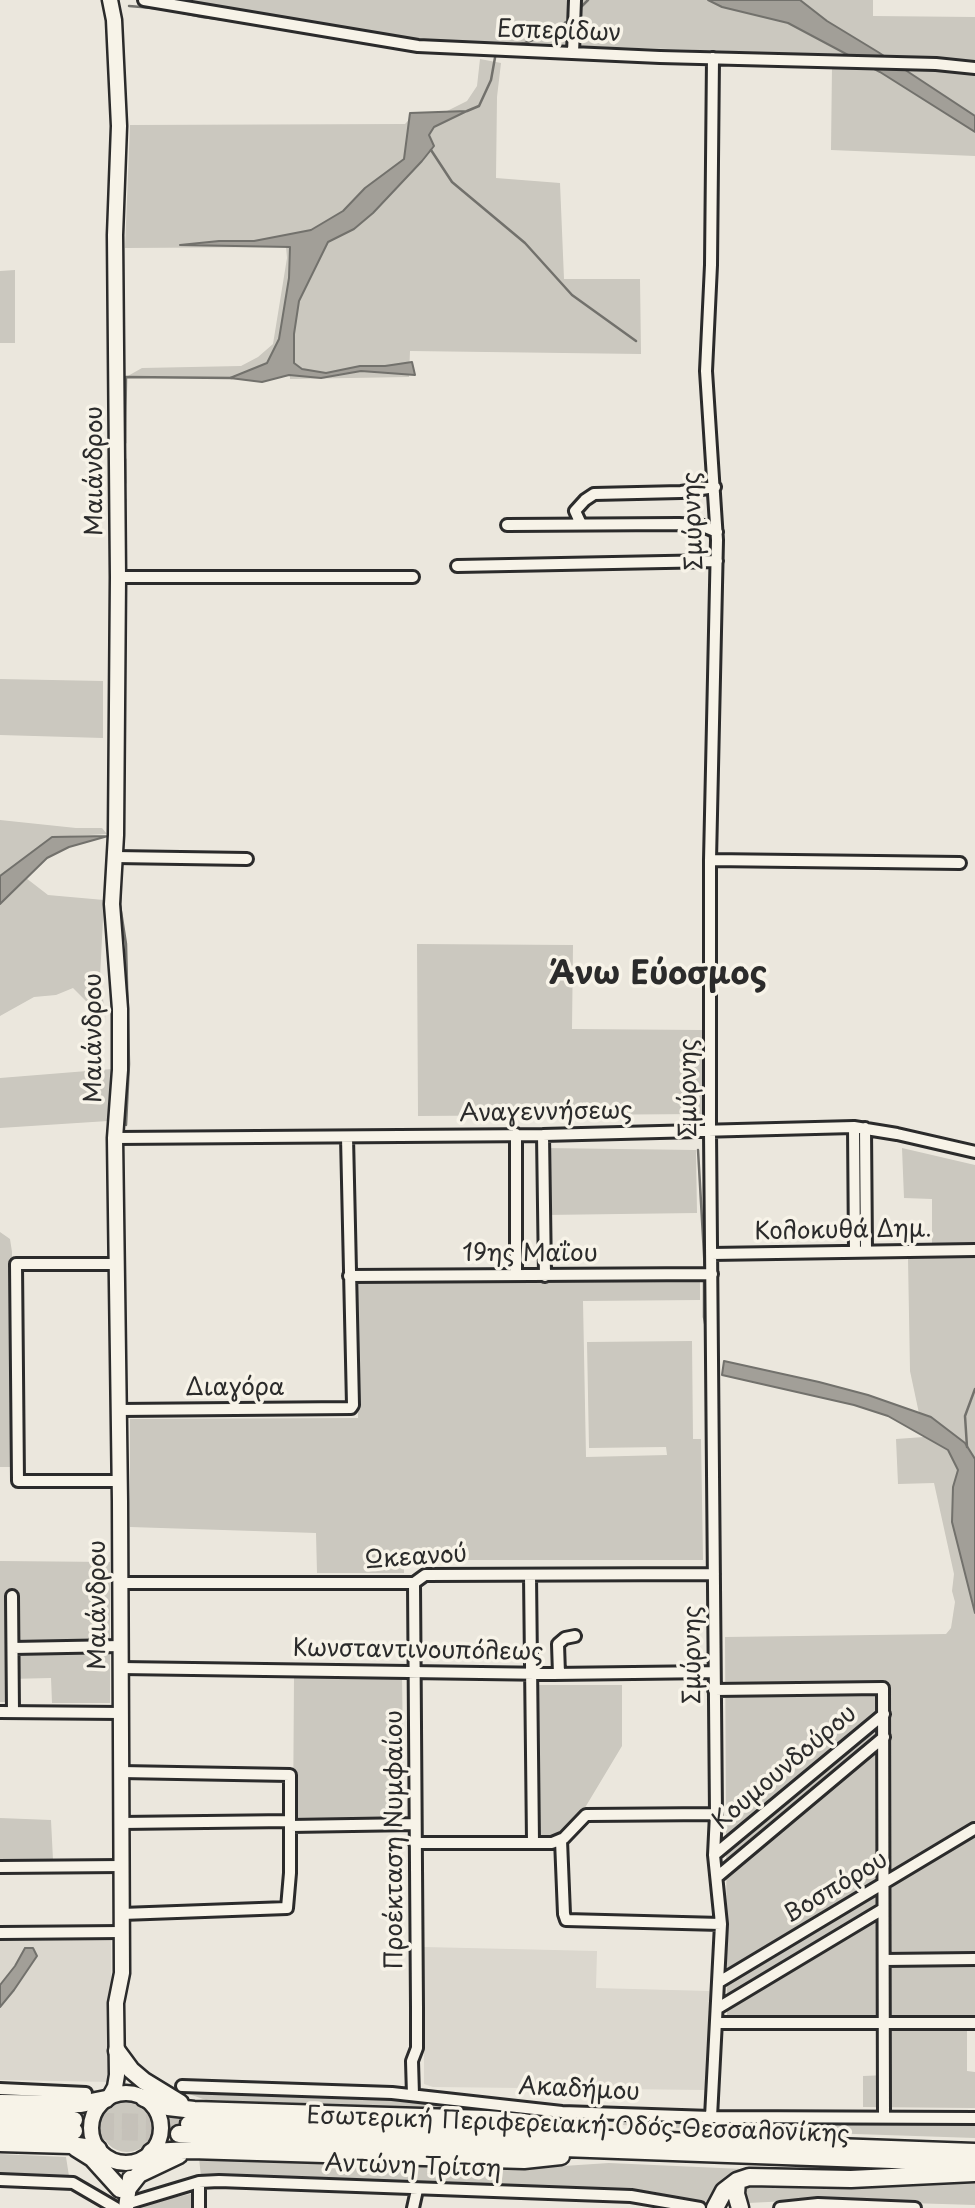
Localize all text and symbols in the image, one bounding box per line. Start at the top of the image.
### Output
street label: Εσπερίδων [496,15,622,49]
street label: Μαιάνδρου [81,406,109,536]
street label: Σμύρνης [678,471,710,571]
district label: Άνω Εύοσμος [549,956,767,994]
street label: Μαιάνδρου [80,973,108,1103]
street label: Σμύρνης [675,1039,703,1137]
street label: Αναγεννήσεως [459,1097,633,1129]
street label: Κολοκυθά Δημ. [754,1215,932,1247]
street label: 19ης Μαΐου [462,1240,598,1268]
street label: Διαγόρα [185,1374,285,1402]
street label: Μαιάνδρου [84,1540,112,1670]
street label: Ωκεανού [364,1540,468,1576]
street label: Σμύρνης [679,1606,707,1704]
street label: Κωνσταντινουπόλεως [292,1634,544,1668]
street label: Κουμουνδούρου [707,1700,863,1836]
street label: Προέκταση Νυμφαίου [381,1710,409,1970]
street label: Βοσπόρου [779,1846,893,1930]
street label: Ακαδήμου [517,2072,641,2108]
street label: Εσωτερική Περιφερειακή Οδός Θεσσαλονίκης [306,2102,850,2150]
street label: Αντώνη Τρίτση [324,2150,502,2184]

